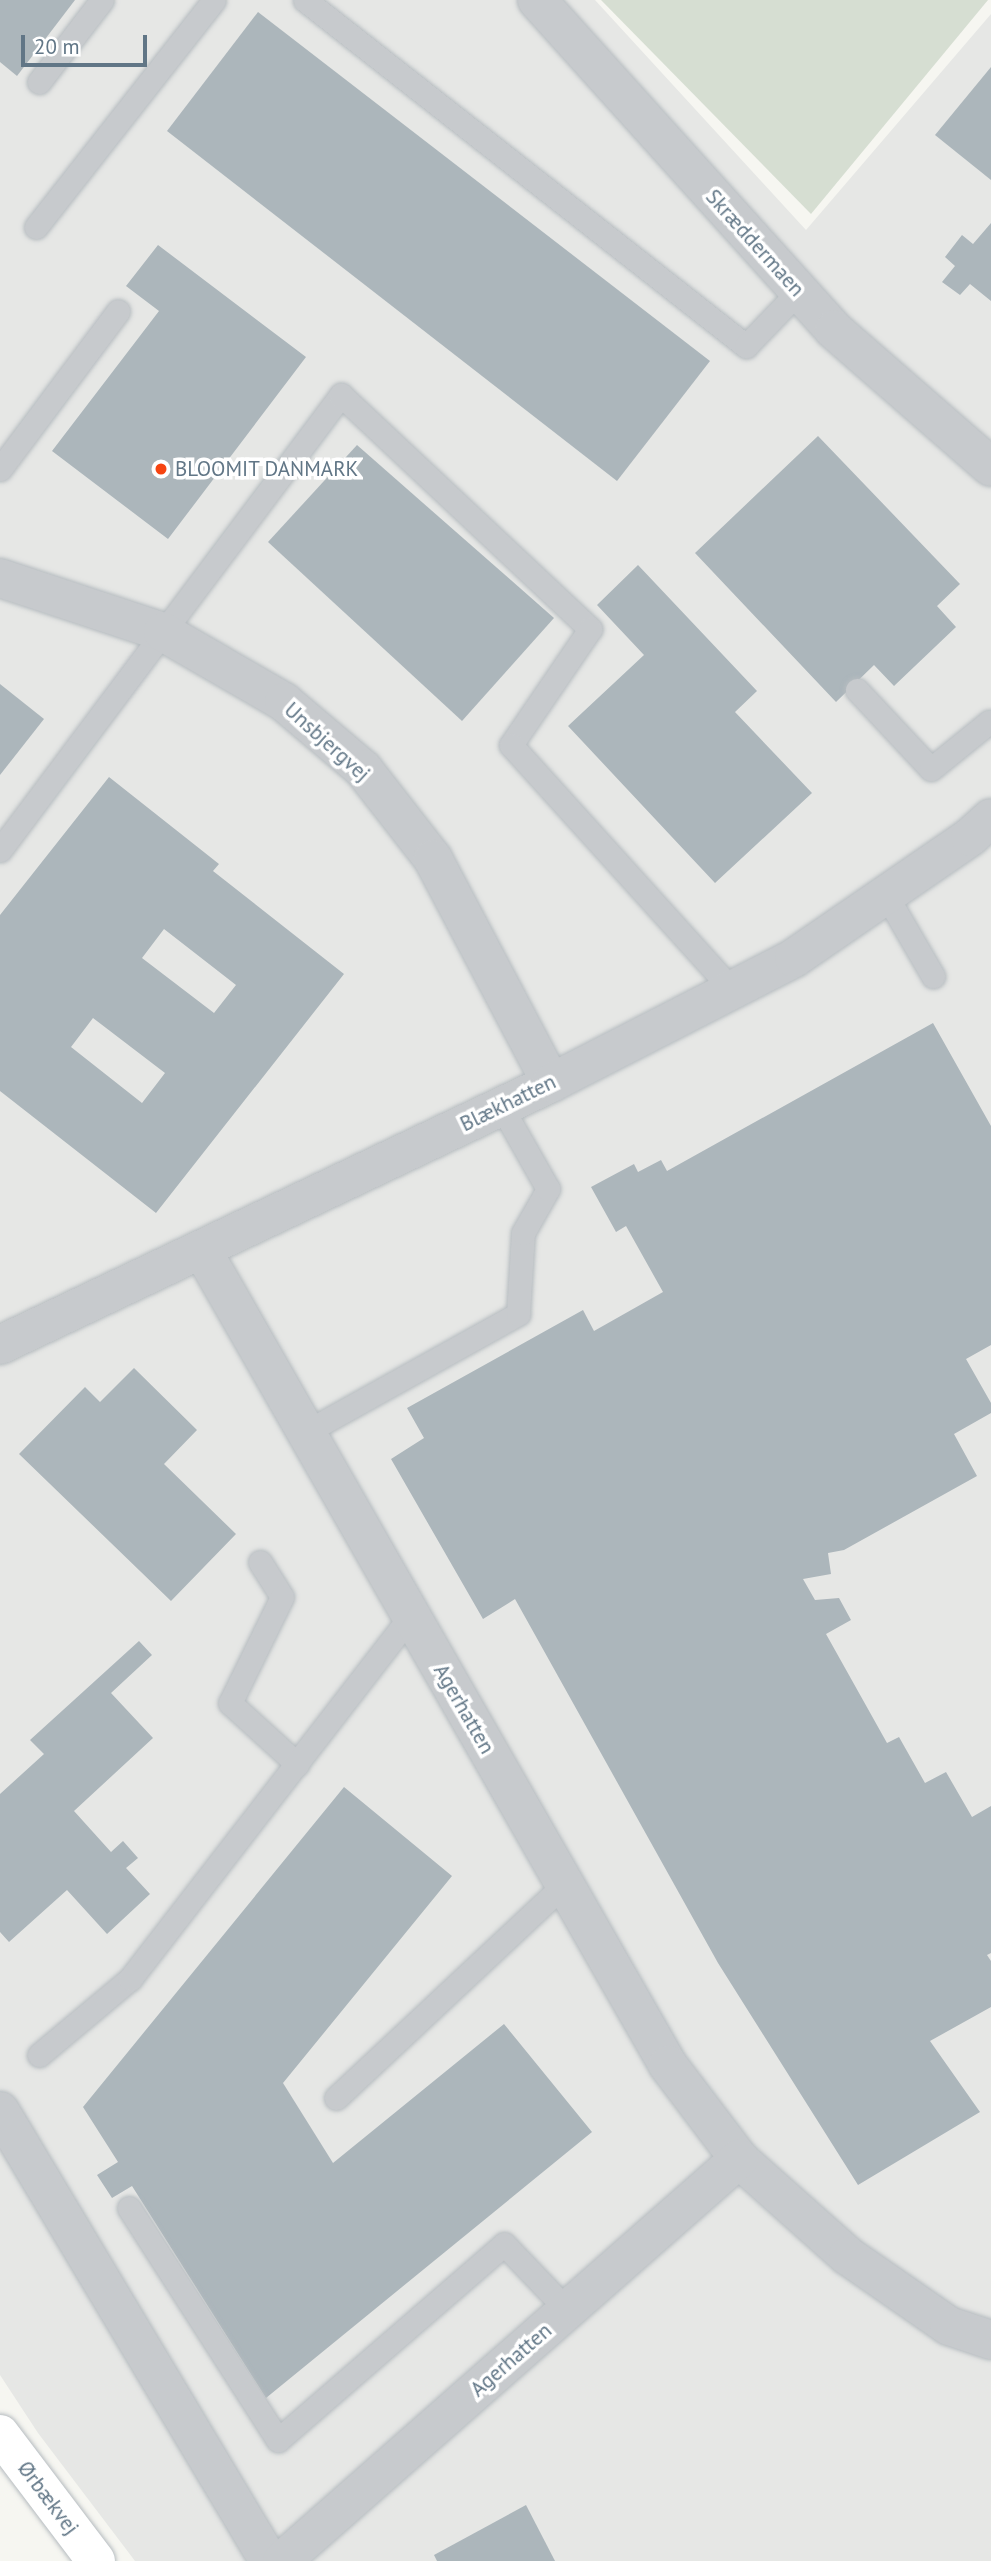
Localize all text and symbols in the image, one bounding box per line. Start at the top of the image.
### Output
scale bar [24,21,150,65]
text: 20 m [34,33,80,60]
street label: Skræddermaen [700,184,810,302]
place label: BLOOMIT DANMARK [175,456,359,482]
marker: BLOOMIT DANMARK [153,461,169,477]
street label: Unsbjergvej [279,697,375,787]
street label: Blækhatten [456,1069,560,1137]
street label: Agerhatten [428,1660,500,1758]
street label: Agerhatten [465,2318,557,2402]
street label: Ørbækvej [12,2456,84,2540]

